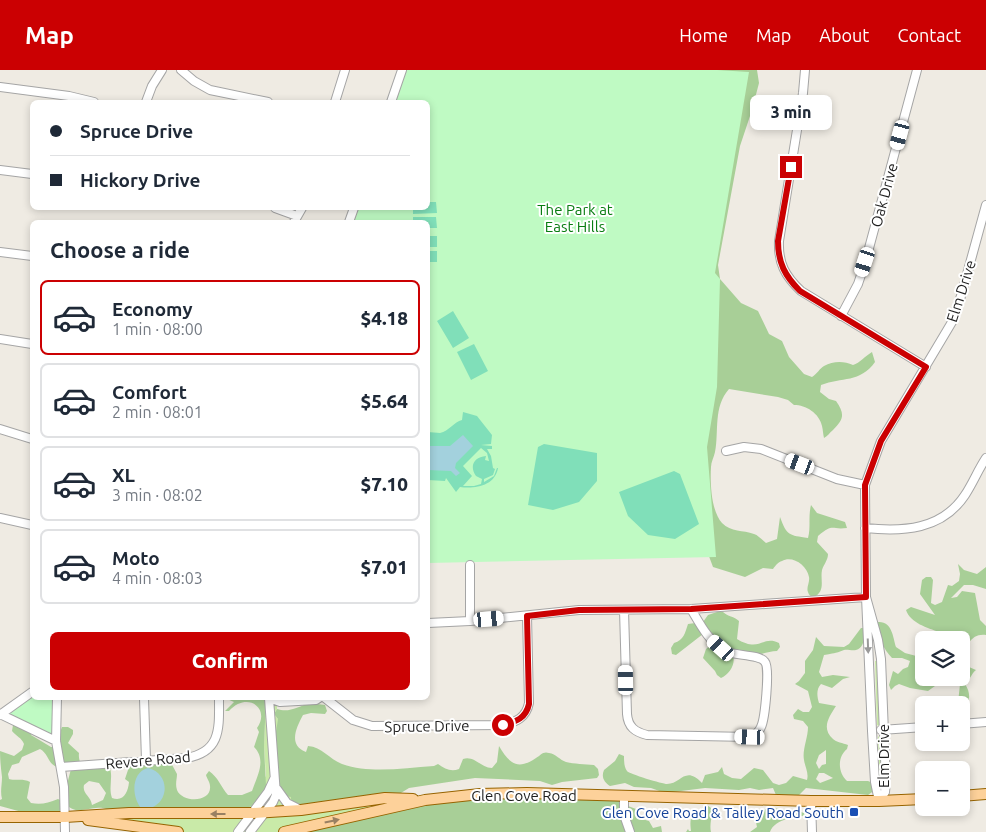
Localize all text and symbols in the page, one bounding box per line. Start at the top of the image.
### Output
text: Map [25,22,74,49]
text: Home [679,25,728,45]
text: Map [756,25,791,45]
text: About [819,25,869,45]
text: Contact [897,25,961,45]
callout: 3 min [750,94,832,129]
text: 3 min [771,103,811,121]
car [888,119,911,151]
text: Spruce Drive [80,120,193,142]
route end [780,156,802,178]
street label: Oak Drive [867,161,901,229]
text: Hickory Drive [80,169,200,191]
park label: The Park at East Hills [537,201,613,235]
text: Choose a ride [50,237,190,262]
car [853,245,876,279]
street label: Elm Drive [943,258,979,324]
icon: car [52,295,97,340]
text: Economy [112,298,193,320]
text: $4.18 [360,307,408,329]
text: 1 min · 08:00 [112,320,203,338]
icon: car [52,378,97,423]
text: Comfort [112,381,187,403]
text: $5.64 [360,390,408,412]
text: 2 min · 08:01 [112,403,203,421]
car [783,452,816,476]
icon: car [52,461,97,506]
text: XL [112,464,135,486]
text: $7.10 [360,473,408,495]
text: 3 min · 08:02 [112,486,203,504]
icon: car [52,544,97,589]
text: Moto [112,547,160,569]
text: $7.01 [360,556,408,578]
text: 4 min · 08:03 [112,569,203,587]
car [473,610,504,628]
map controls [915,631,970,816]
button: layers [915,631,970,686]
button: Confirm [50,632,410,690]
car [704,632,737,664]
one-way arrow [865,638,873,654]
car [618,665,633,695]
button: + [915,696,970,751]
route start [492,714,514,736]
street label: Spruce Drive [384,717,470,735]
street label: Elm Drive [875,724,892,788]
car [734,729,765,745]
street label: Revere Road [105,748,191,772]
button: − [915,761,970,816]
street label: Glen Cove Road [471,787,577,804]
place label: Glen Cove Road & Talley Road South [602,804,844,821]
marker: Glen Cove Road & Talley Road South [848,806,860,818]
one-way arrow [209,810,225,818]
one-way arrow [324,817,340,825]

